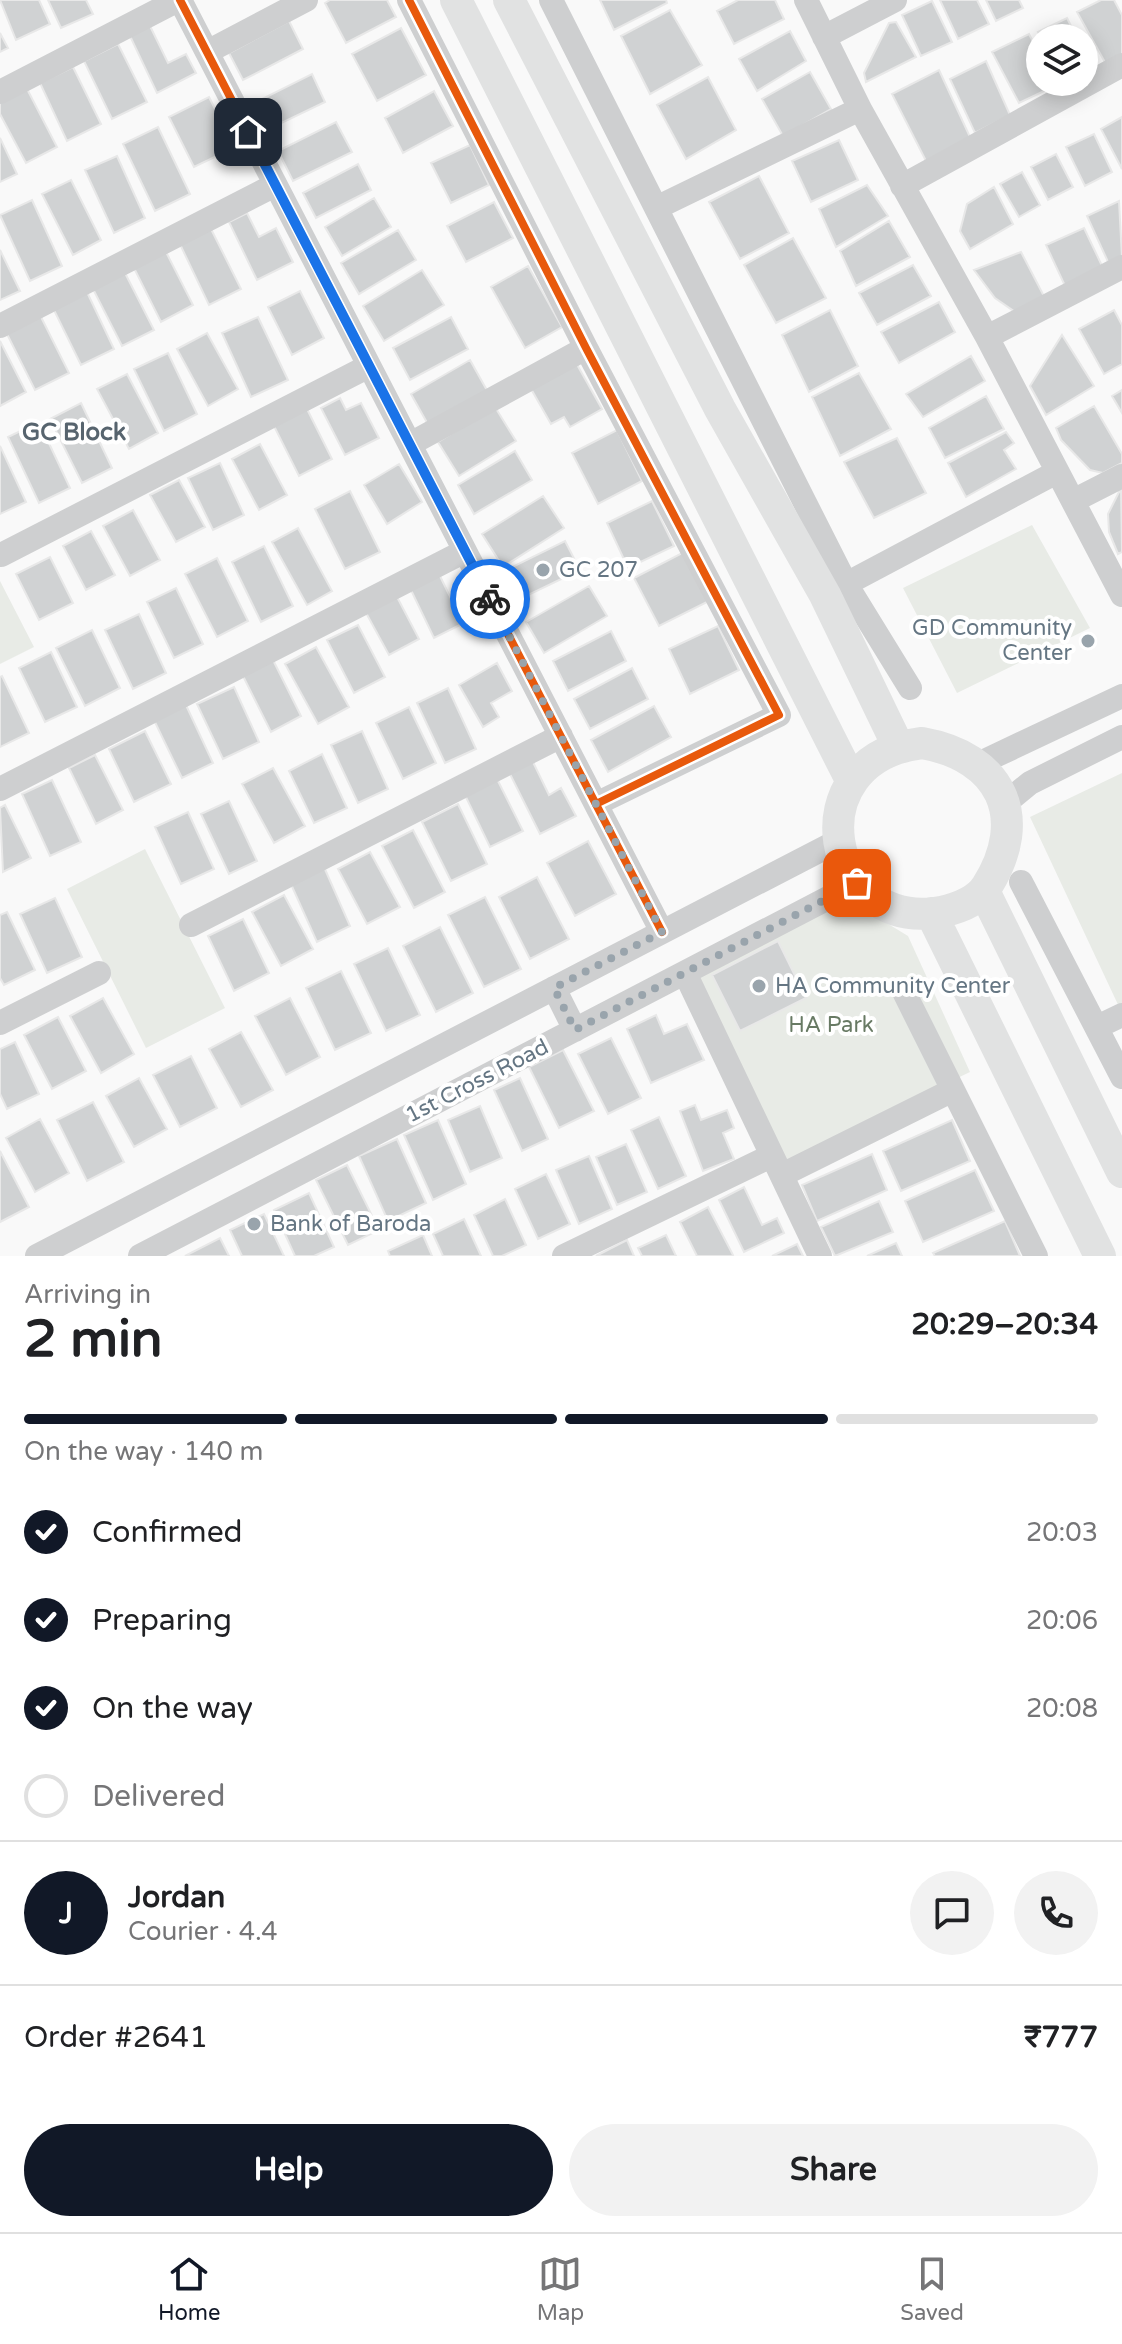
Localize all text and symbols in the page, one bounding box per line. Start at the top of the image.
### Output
map controls [1026,24,1098,96]
button: layers [1026,24,1098,96]
pin [214,98,282,166]
icon: home [226,110,270,154]
district label: GC Block [22,418,126,447]
place label: GC 207 [559,557,638,583]
courier [450,559,530,639]
marker: GC 207 [534,561,552,579]
icon: bike [468,577,512,621]
place label: GD Community Center [912,615,1073,666]
marker: GD Community Center [1079,632,1097,650]
pin [823,849,891,917]
icon: bag [835,861,879,905]
place label: HA Community Center [775,973,1011,999]
marker: HA Community Center [750,977,768,995]
park label: HA Park [788,1012,874,1038]
street label: 1st Cross Road [401,1034,553,1128]
place label: Bank of Baroda [270,1211,431,1237]
marker: Bank of Baroda [245,1215,263,1233]
text: Arriving in [24,1279,151,1310]
text: 20:29–20:34 [911,1306,1098,1343]
text: 2 min [24,1308,163,1371]
text: On the way · 140 m [24,1436,263,1467]
icon: check [24,1510,68,1554]
text: Confirmed [92,1514,243,1551]
text: 20:03 [1026,1517,1098,1548]
icon: check [24,1598,68,1642]
text: Preparing [92,1602,232,1639]
text: 20:06 [1026,1605,1098,1636]
icon: check [24,1686,68,1730]
text: On the way [92,1690,253,1727]
text: 20:08 [1026,1693,1098,1724]
text: Delivered [92,1778,226,1815]
button: chat [910,1871,994,1955]
button: phone [1014,1871,1098,1955]
text: Jordan [128,1879,225,1916]
text: J [59,1895,73,1932]
text: Courier · 4.4 [128,1916,278,1947]
text: Order #2641 [24,2019,208,2056]
text: ₹777 [1024,2019,1098,2056]
button: Help [24,2124,553,2216]
button: Share [569,2124,1098,2216]
tab: Home [158,2252,220,2326]
tab: Map [537,2252,584,2326]
tab: Saved [900,2252,964,2326]

